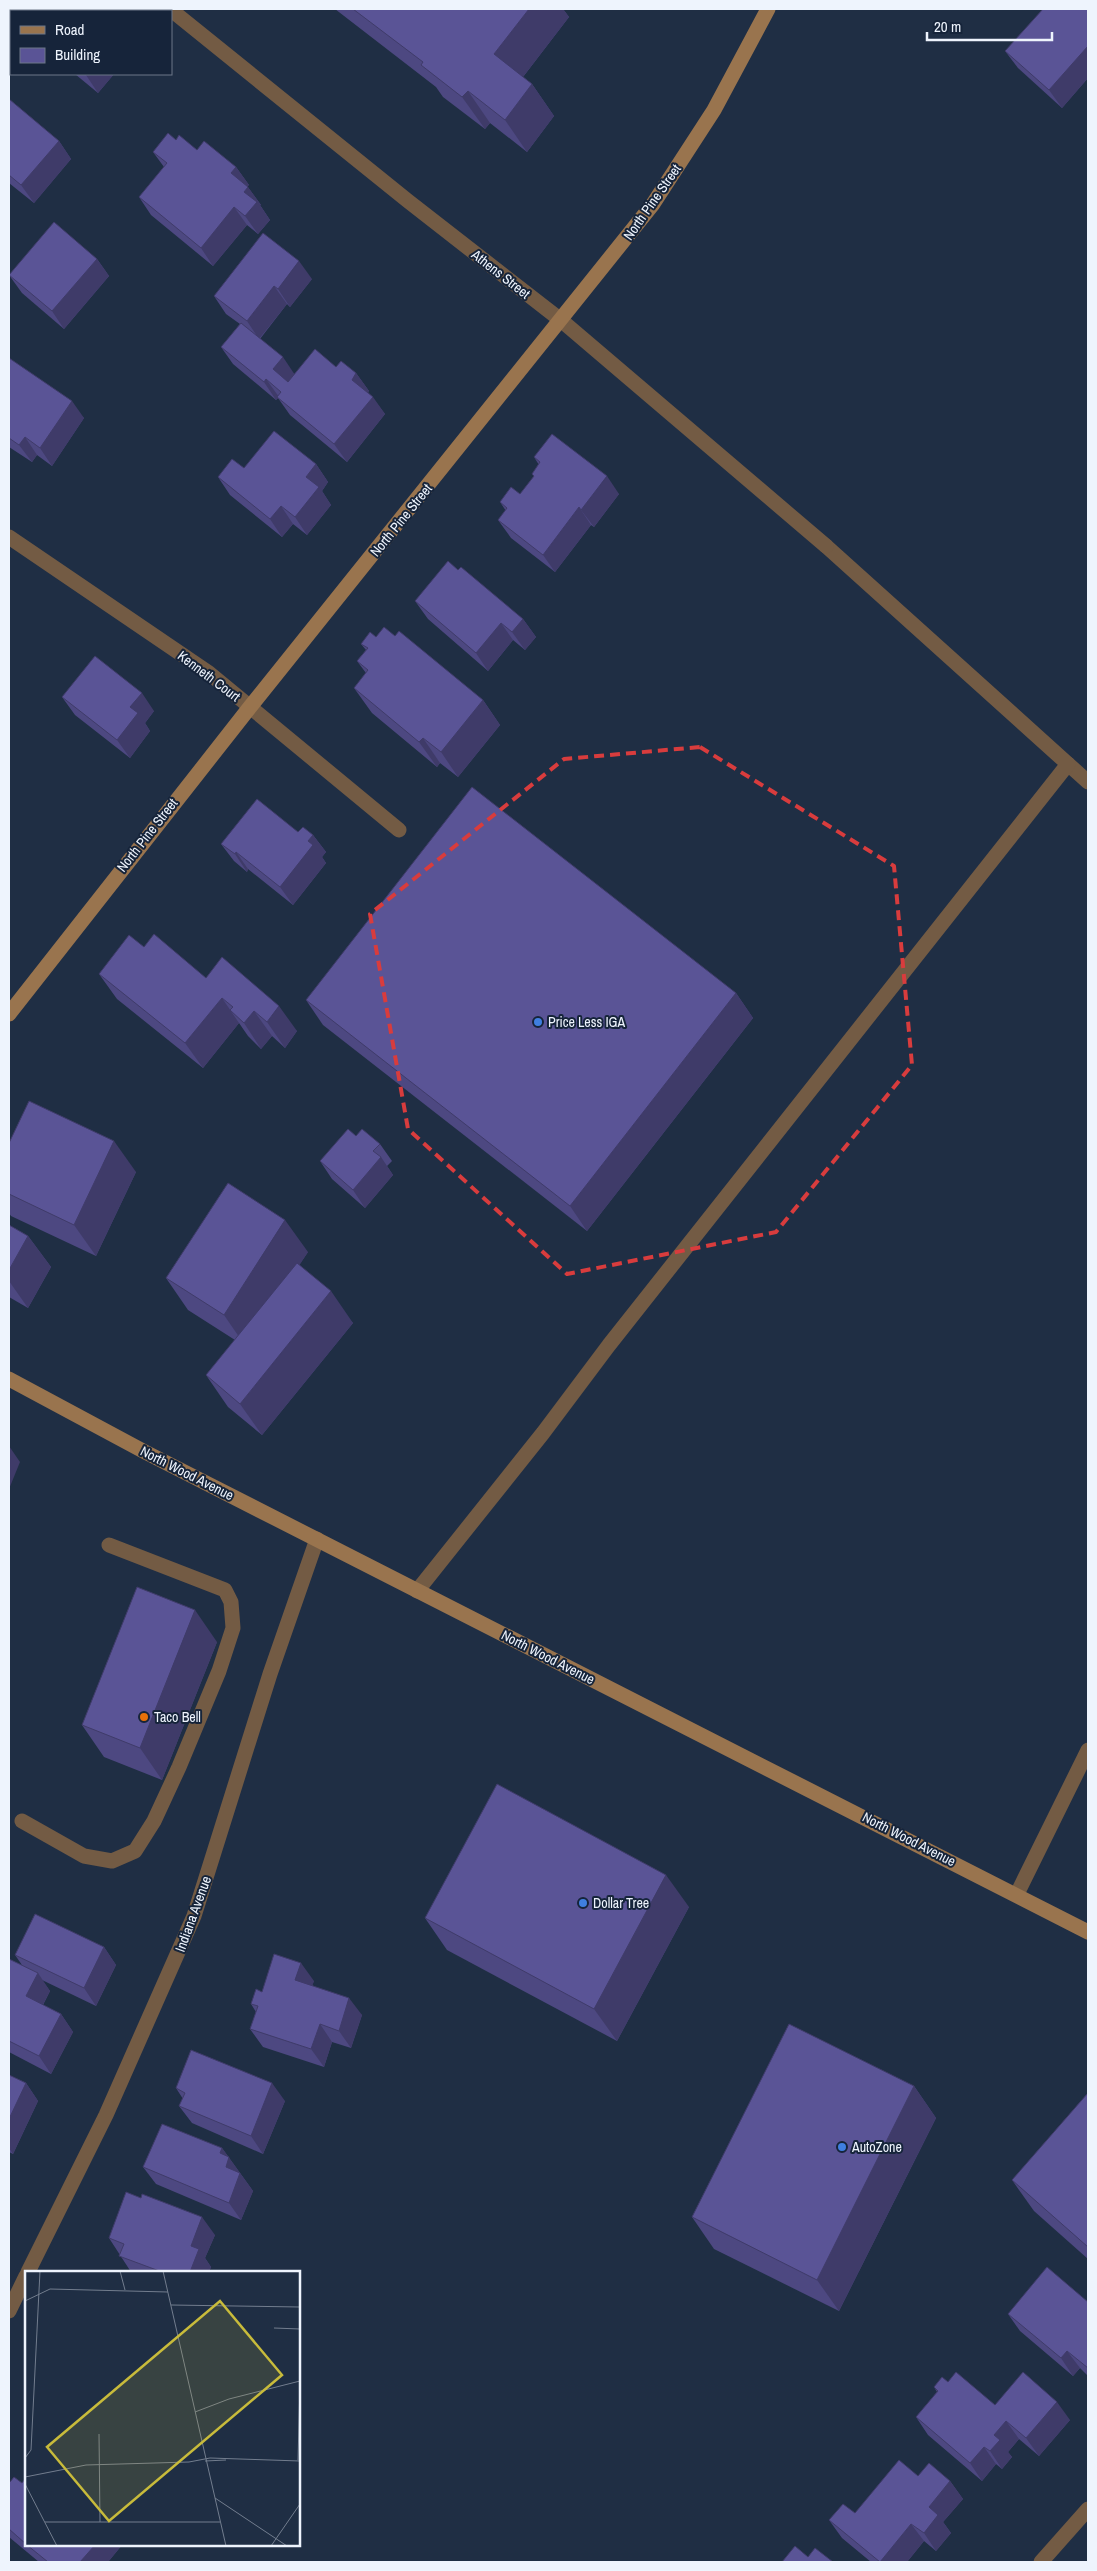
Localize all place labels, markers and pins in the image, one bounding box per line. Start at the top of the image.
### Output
place label: Price Less IGA [548,1013,626,1031]
marker: Price Less IGA [532,1016,544,1028]
place label: Taco Bell [154,1708,201,1726]
marker: Taco Bell [138,1711,150,1723]
place label: Dollar Tree [593,1894,649,1912]
marker: Dollar Tree [577,1897,589,1909]
place label: AutoZone [851,2138,902,2156]
marker: AutoZone [836,2141,848,2153]

